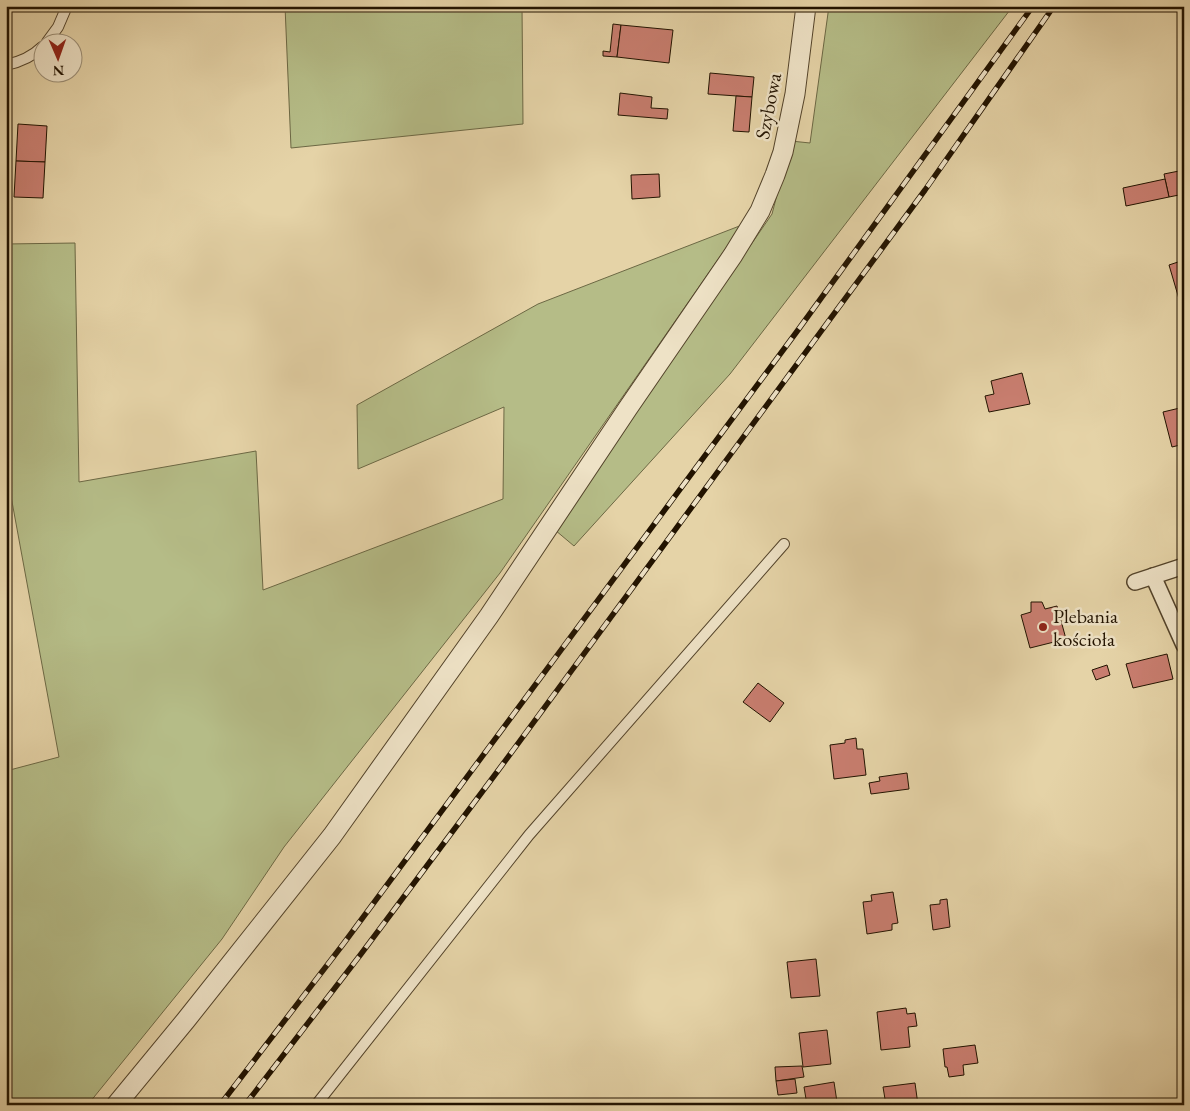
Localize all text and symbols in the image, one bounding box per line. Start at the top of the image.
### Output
north arrow [32,32,82,82]
text: N [52,62,64,80]
street label: Szybowa [749,71,787,141]
place label: Plebania kościoła [1053,603,1118,652]
marker: Plebania kościoła [1037,621,1049,633]

